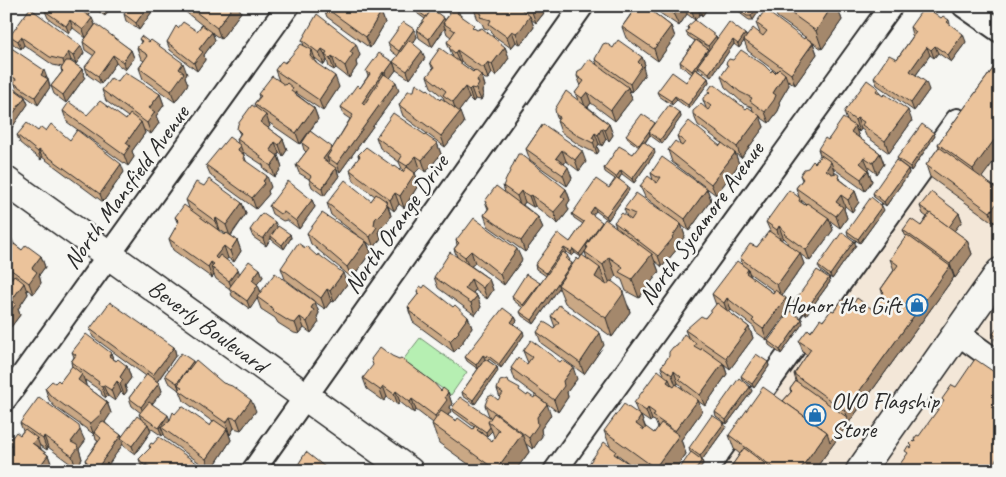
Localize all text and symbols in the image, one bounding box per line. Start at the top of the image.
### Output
street label: North Mansfield Avenue [56,97,197,275]
street label: North Sycamore Avenue [632,134,772,310]
street label: North Orange Drive [337,147,456,299]
street label: Beverly Boulevard [142,273,276,381]
place label: Honor the Gift [782,290,903,320]
shop icon: Honor the Gift [905,293,929,317]
place label: OVO Flagship Store [831,386,941,444]
shop icon: OVO Flagship Store [803,403,827,427]

